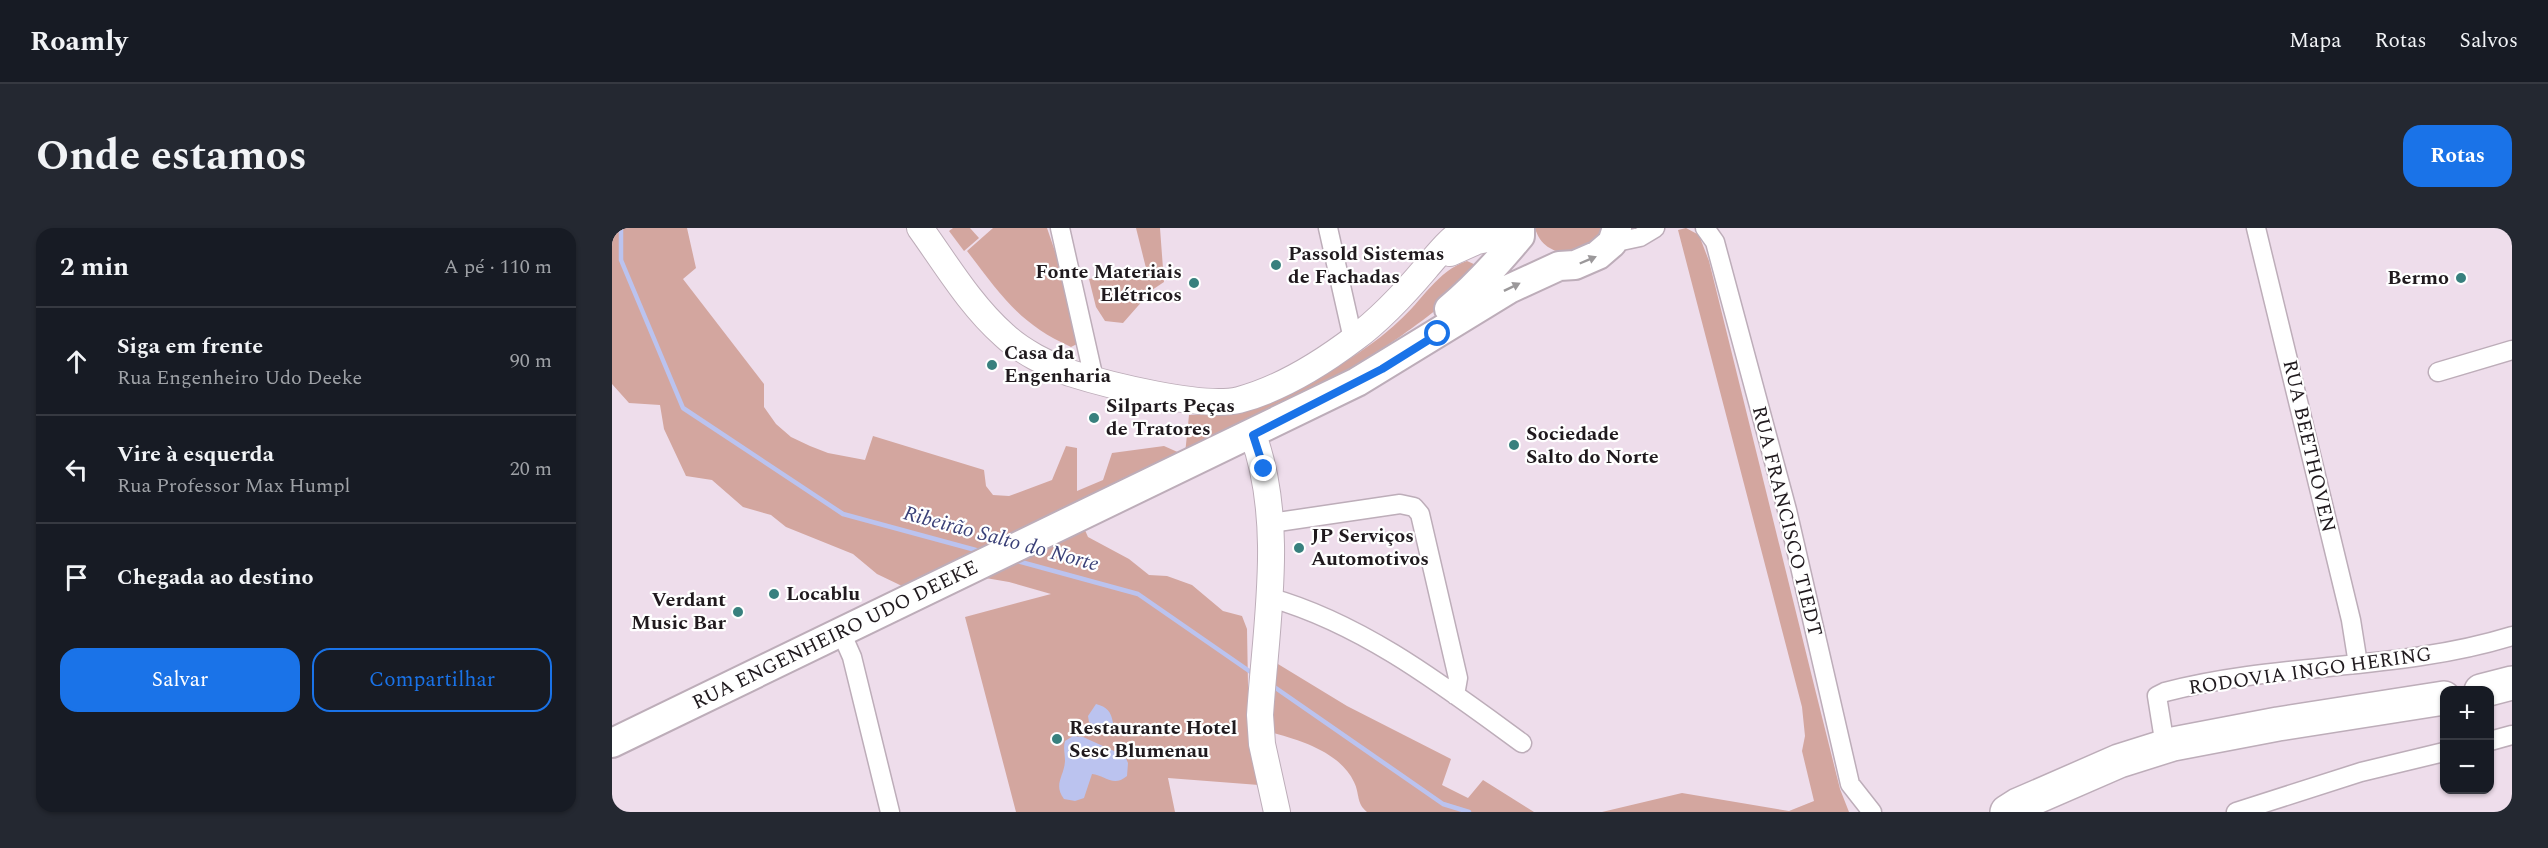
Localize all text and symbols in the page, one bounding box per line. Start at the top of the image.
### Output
text: Roamly [30,20,128,63]
text: Mapa [2289,25,2342,57]
text: Rotas [2375,25,2427,57]
text: Salvos [2460,25,2518,57]
text: Onde estamos [36,125,307,188]
button: Rotas [2403,125,2512,187]
place label: Passold Sistemas de Fachadas [1288,239,1444,292]
text: 2 min [60,247,129,287]
text: A pé · 110 m [444,252,552,282]
one-way arrow [1579,255,1597,265]
place label: Fonte Materiais Elétricos [1035,257,1182,310]
marker: Passold Sistemas de Fachadas [1269,258,1283,272]
place label: Bermo [2387,263,2449,293]
marker: Bermo [2454,271,2468,285]
marker: Fonte Materiais Elétricos [1187,276,1201,290]
one-way arrow [1504,283,1521,292]
route start [1424,320,1450,346]
text: Siga em frente [117,330,263,363]
place label: Casa da Engenharia [1004,338,1112,391]
icon: ahead [60,345,93,378]
text: 90 m [510,346,552,376]
street label: RUA BEETHOVEN [2275,357,2343,535]
marker: Casa da Engenharia [985,358,999,372]
text: Rua Engenheiro Udo Deeke [117,363,362,393]
place label: Silparts Peças de Tratores [1106,391,1235,444]
street label: RUA FRANCISCO TIEDT [1744,403,1830,639]
marker: Silparts Peças de Tratores [1087,411,1101,425]
place label: Sociedade Salto do Norte [1526,419,1659,472]
text: Vire à esquerda [117,438,274,471]
marker: Sociedade Salto do Norte [1507,438,1521,452]
icon: left [60,453,93,486]
text: 20 m [510,454,552,484]
route end [1250,455,1276,481]
text: Rua Professor Max Humpl [117,471,350,501]
water label: Ribeirão Salto do Norte [900,497,1102,581]
place label: JP Serviços Automotivos [1311,521,1429,574]
marker: JP Serviços Automotivos [1292,541,1306,555]
street label: RUA ENGENHEIRO UDO DEEKE [687,553,983,717]
icon: arrive [60,561,93,594]
text: Chegada ao destino [117,561,314,594]
place label: Locablu [786,579,860,609]
place label: Verdant Music Bar [631,585,726,638]
marker: Locablu [767,587,781,601]
marker: Verdant Music Bar [731,605,745,619]
street label: RODOVIA INGO HERING [2187,639,2433,703]
button: Salvar [60,648,300,712]
button: Compartilhar [312,648,552,712]
map controls [2440,686,2494,794]
button: + [2440,686,2494,740]
place label: Restaurante Hotel Sesc Blumenau [1069,713,1237,766]
marker: Restaurante Hotel Sesc Blumenau [1050,732,1064,746]
button: − [2440,740,2494,794]

